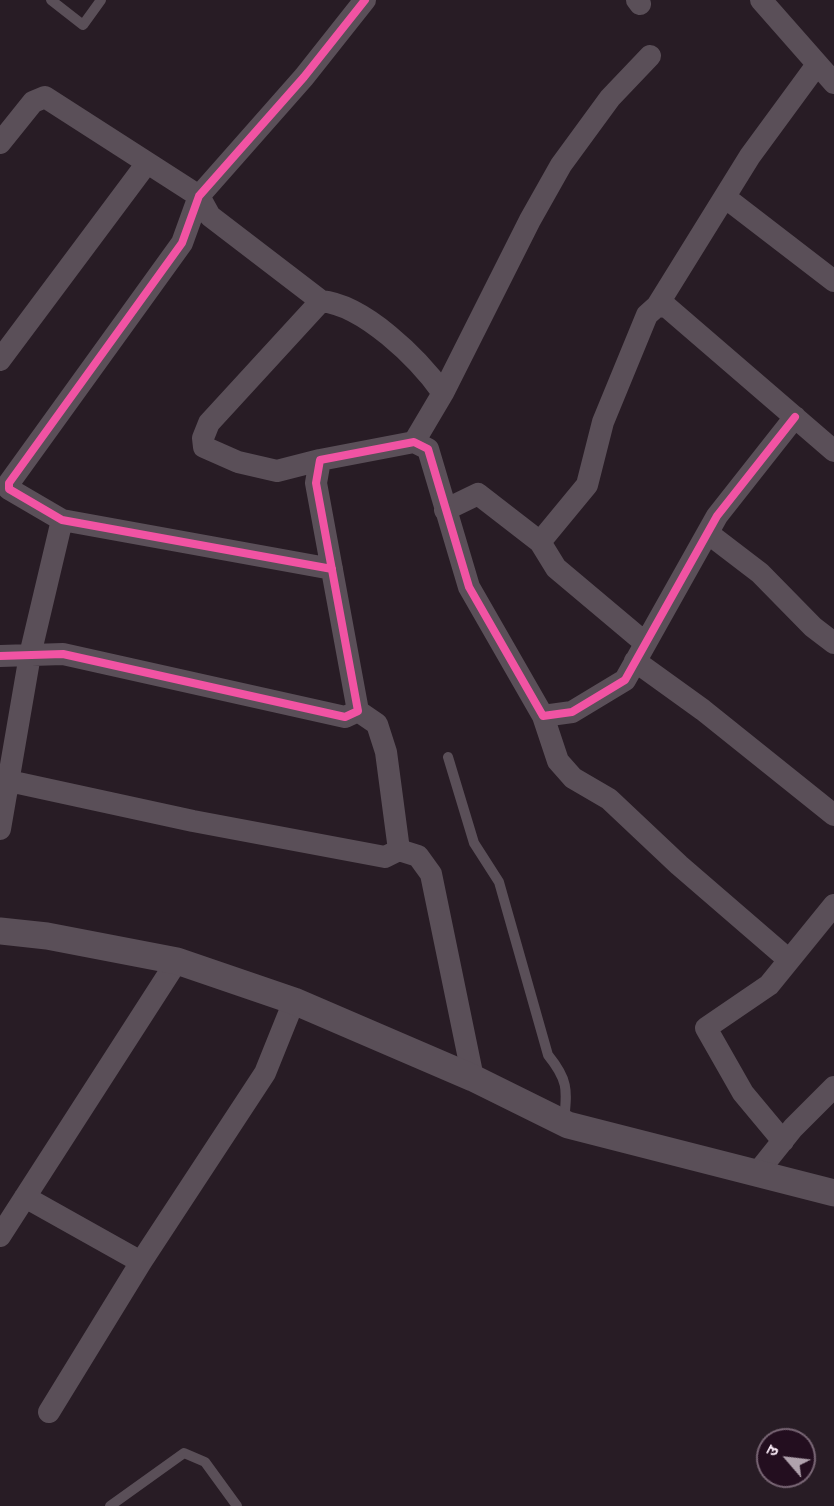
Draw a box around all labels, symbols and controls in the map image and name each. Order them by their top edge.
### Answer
north arrow [756,1428,816,1488]
text: उ [761,1442,782,1459]

